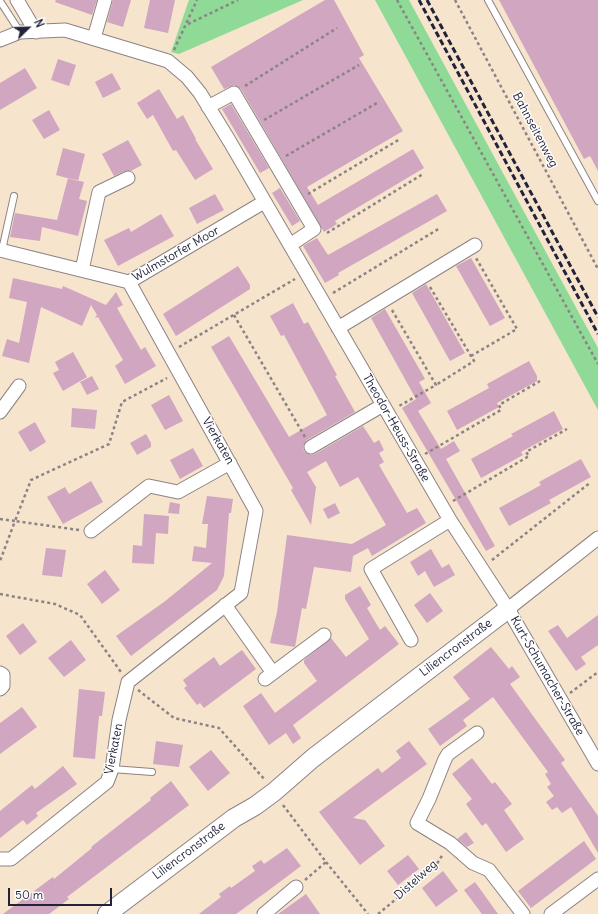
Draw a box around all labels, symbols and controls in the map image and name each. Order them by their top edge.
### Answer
north arrow [8,8,48,48]
text: N [31,17,47,30]
street label: Bahnseitenweg [509,90,561,170]
street label: Wulmstorfer Moor [130,223,222,285]
street label: Theodor-Heuss-Straße [359,371,433,485]
street label: Vierkaten [199,415,237,467]
street label: Kurt-Schumacher-Straße [507,614,587,738]
street label: Liliencronstraße [417,616,495,680]
street label: Vierkaten [102,722,126,776]
street label: Liliencronstraße [150,819,228,883]
street label: Distelweg [392,857,440,903]
scale bar [10,880,114,906]
text: 50 m [15,887,43,902]

